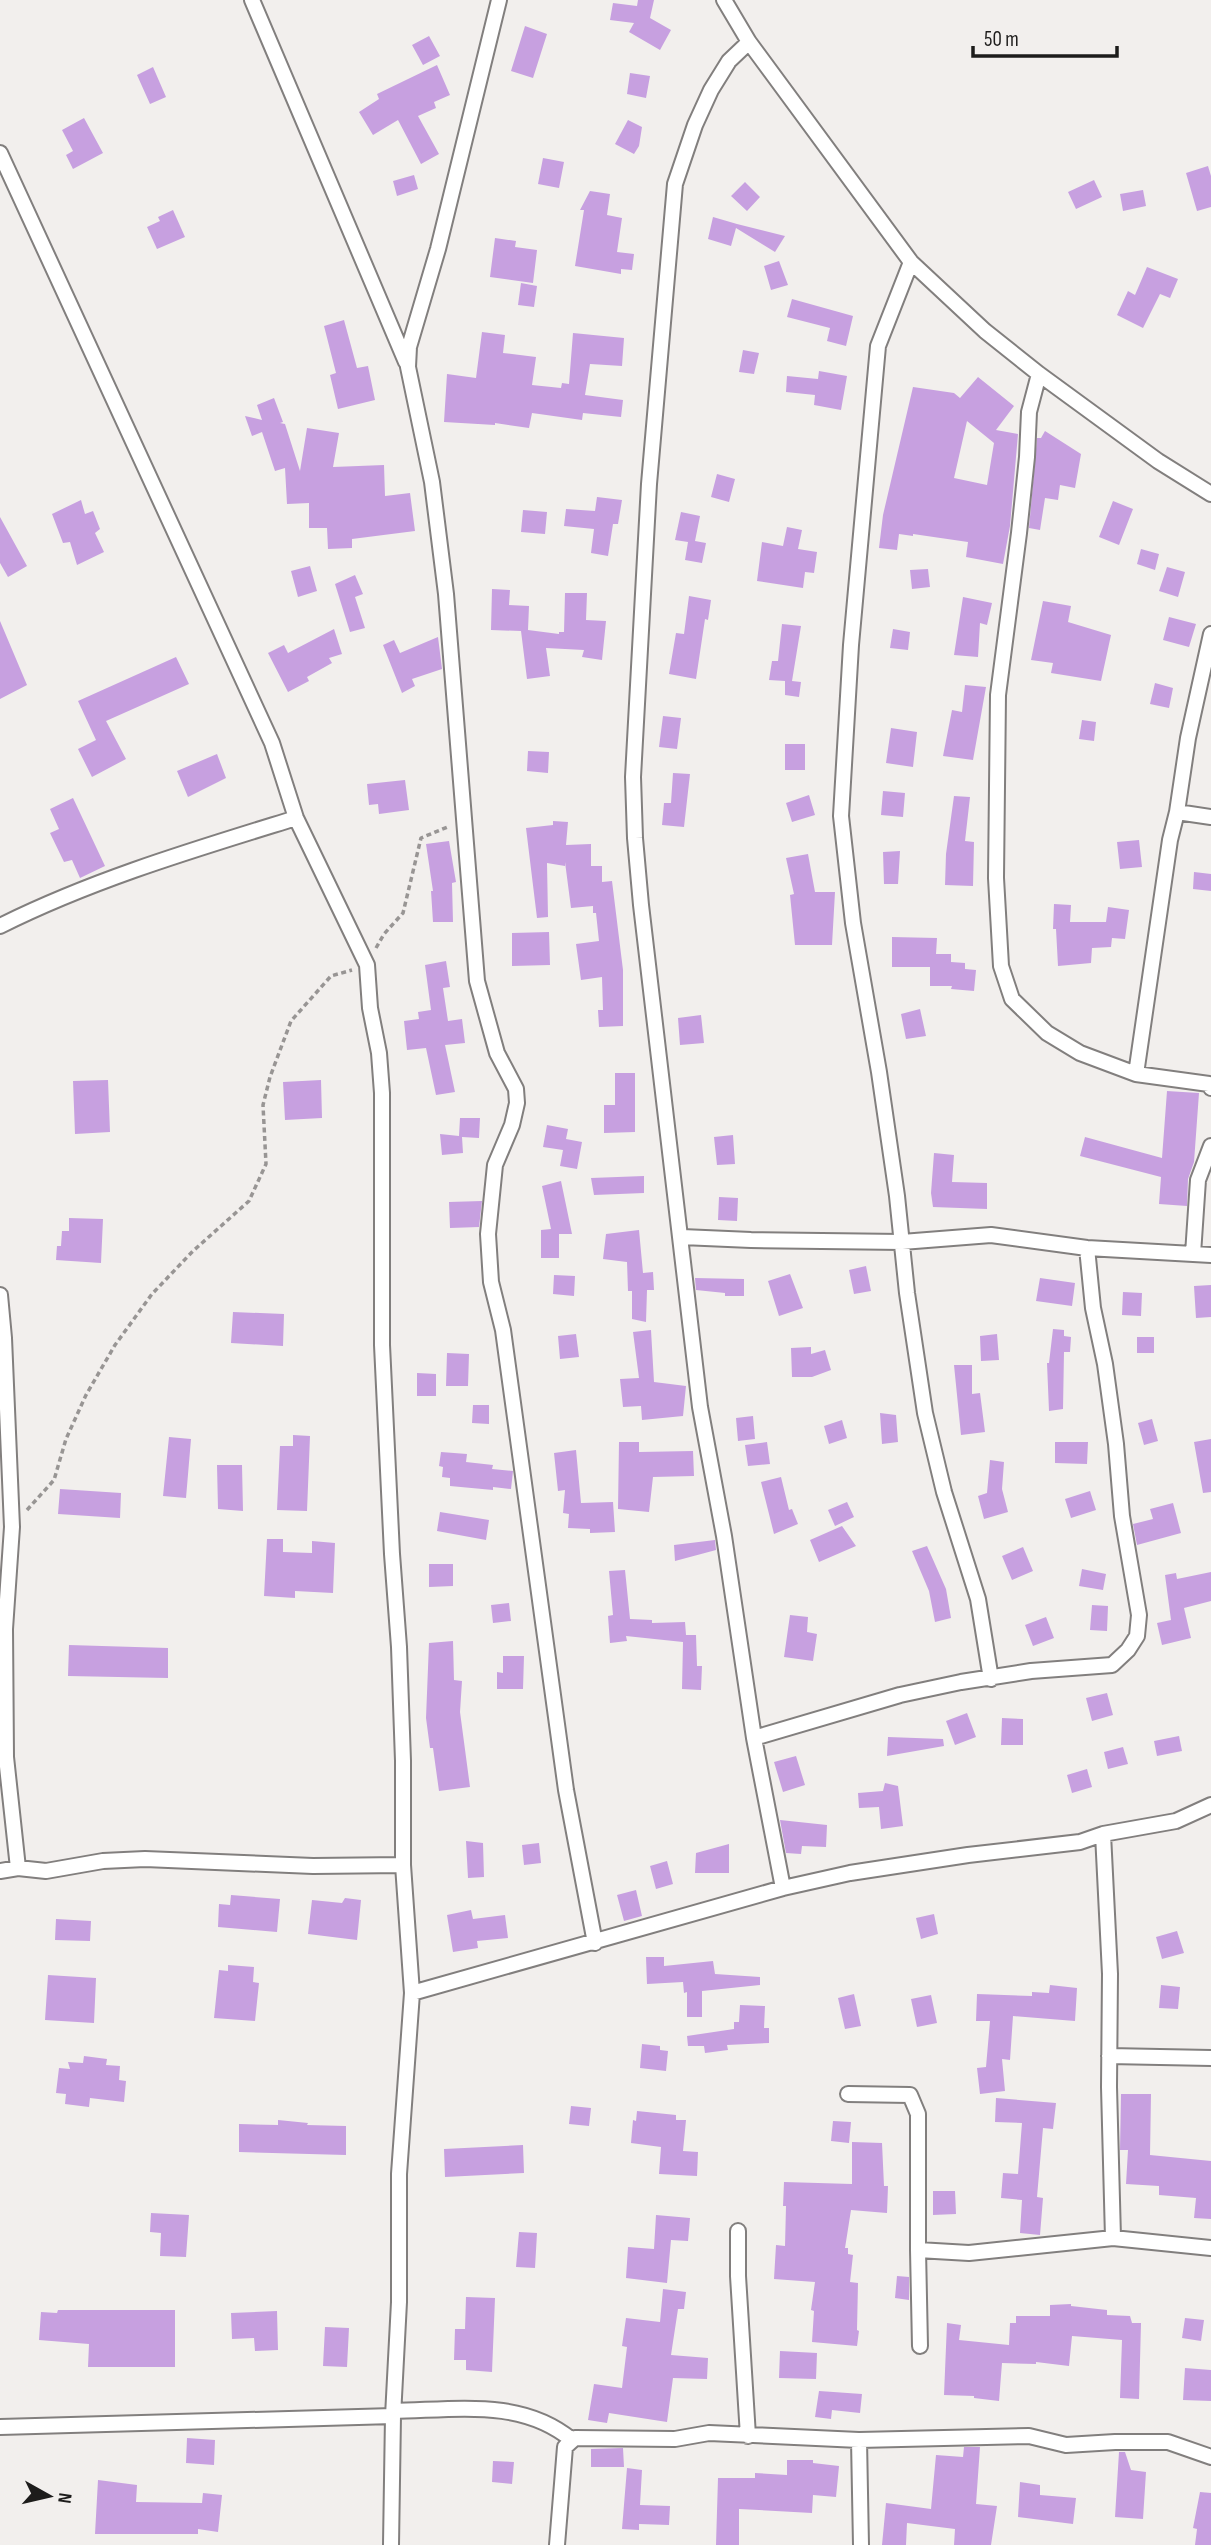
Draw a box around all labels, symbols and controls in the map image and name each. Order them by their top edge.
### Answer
scale bar [973,14,1116,58]
text: 50 m [984,27,1019,52]
north arrow [14,2461,84,2531]
text: N [52,2492,76,2505]

